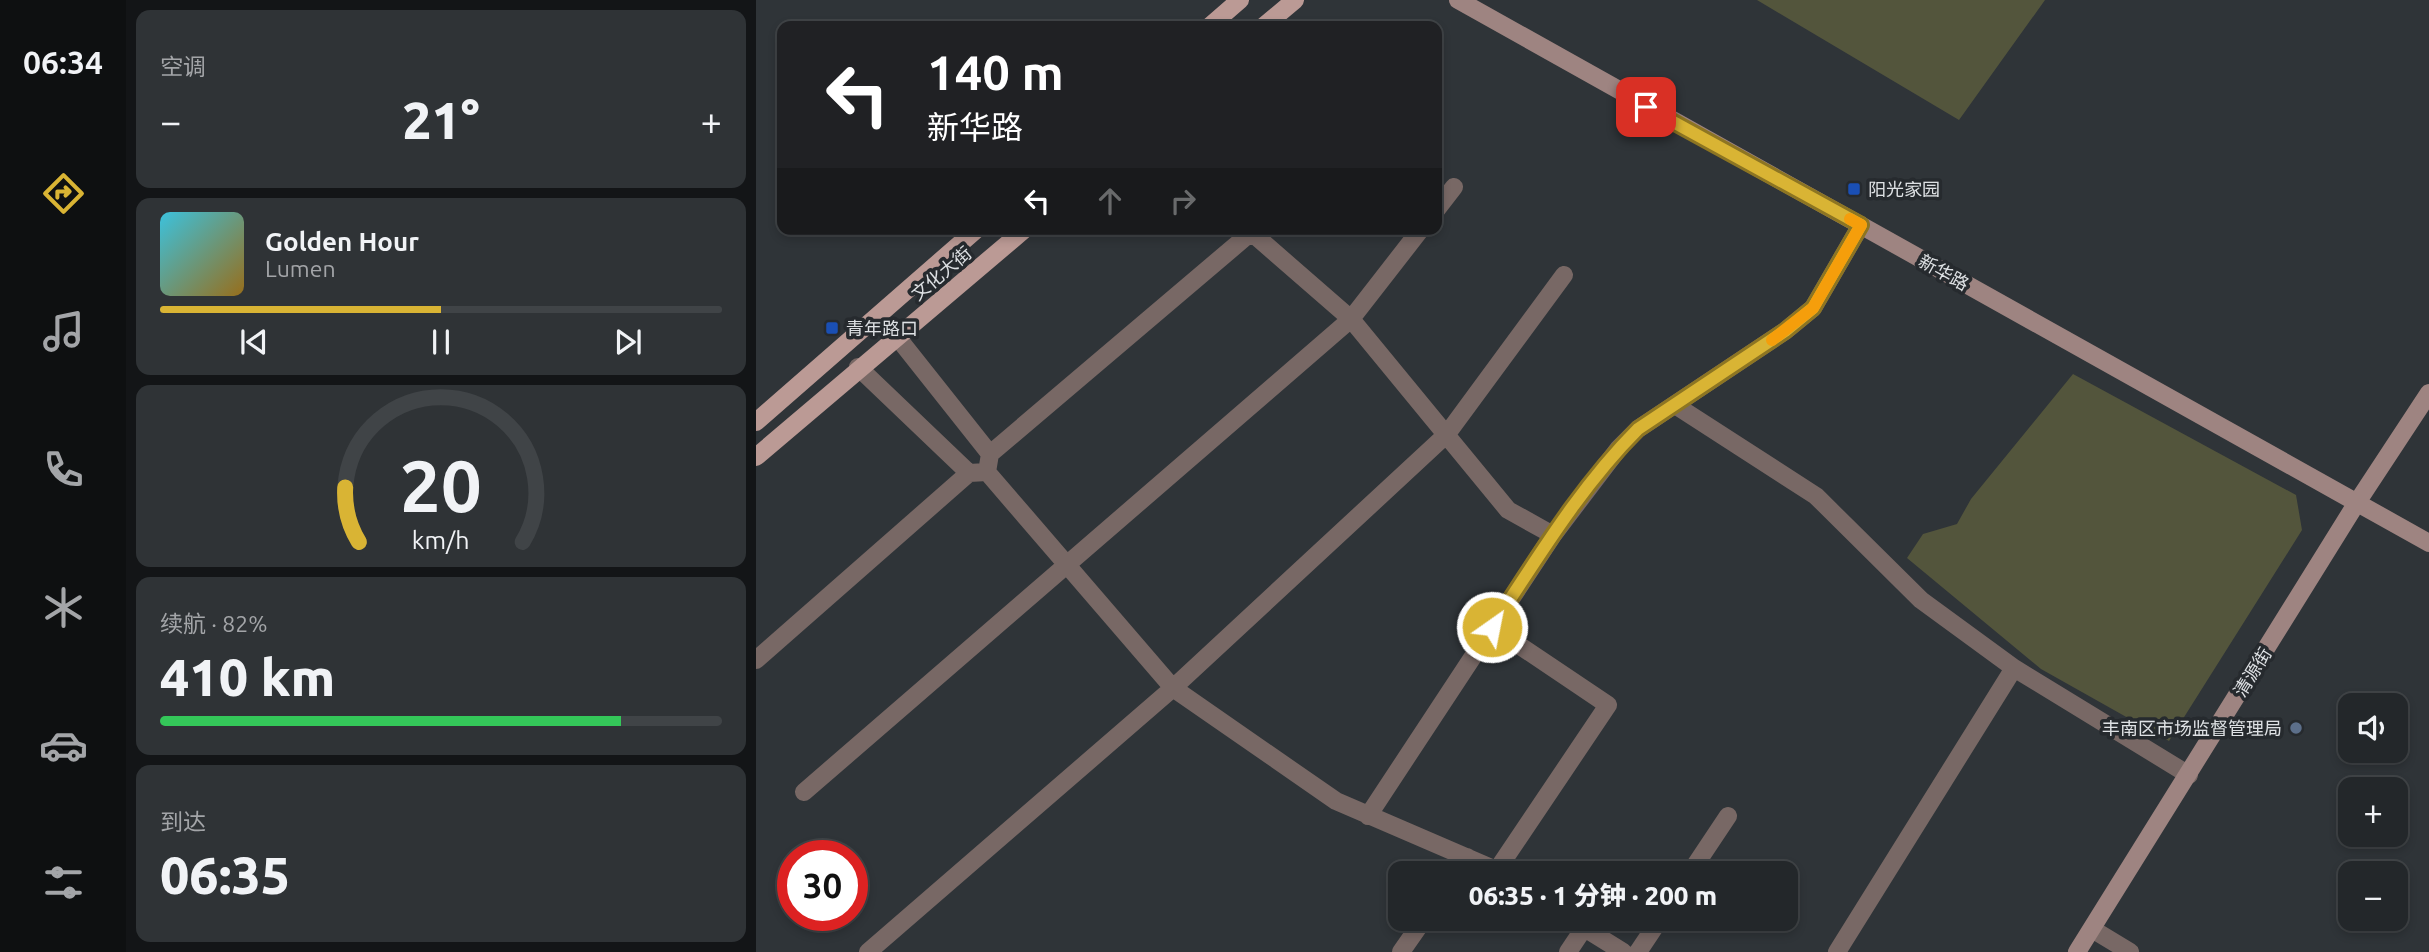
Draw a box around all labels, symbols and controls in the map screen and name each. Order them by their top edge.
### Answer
text: 06:34 [23,44,103,80]
text: 140 m [927,44,1064,99]
icon: left [812,49,903,140]
text: 空调 [160,54,206,79]
pin [1616,77,1676,137]
icon: arrive [1627,88,1665,126]
text: 21° [402,91,480,149]
text: − [160,100,181,142]
text: + [701,100,722,142]
text: 新华路 [927,109,1023,145]
icon: directions [39,169,88,218]
place label: 阳光家园 [1868,179,1940,199]
marker: 阳光家园 [1846,181,1862,197]
icon: left [1018,182,1056,220]
icon: ahead [1091,182,1129,220]
icon: right [1164,182,1202,220]
text: Golden Hour [265,227,419,256]
street label: 文化大街 [907,242,975,304]
street label: 新华路 [1916,250,1972,294]
text: Lumen [265,256,336,281]
icon: music [39,307,88,356]
place label: 青年路口 [846,318,918,338]
marker: 青年路口 [824,320,840,336]
icon: previous [235,323,273,361]
icon: pause [422,323,460,361]
icon: next [609,323,647,361]
text: 20 [400,444,482,526]
icon: phone [39,445,88,494]
text: km/h [412,526,470,554]
icon: climate [39,583,88,632]
position arrow [1455,590,1529,664]
text: 续航 · 82% [160,611,267,636]
street label: 清源街 [2229,644,2275,700]
text: 410 km [160,648,335,706]
map controls [2338,693,2408,931]
button: sound [2338,693,2408,763]
place label: 丰南区市场监督管理局 [2102,718,2282,738]
marker: 丰南区市场监督管理局 [2288,720,2304,736]
icon: car [39,721,88,770]
button: + [2338,777,2408,847]
text: 到达 [160,809,206,834]
speed limit sign: 30 [777,840,868,931]
text: 06:35 [160,846,290,904]
icon: filters [39,858,88,907]
button: − [2338,861,2408,931]
text: 06:35 · 1 分钟 · 200 m [1469,881,1717,910]

